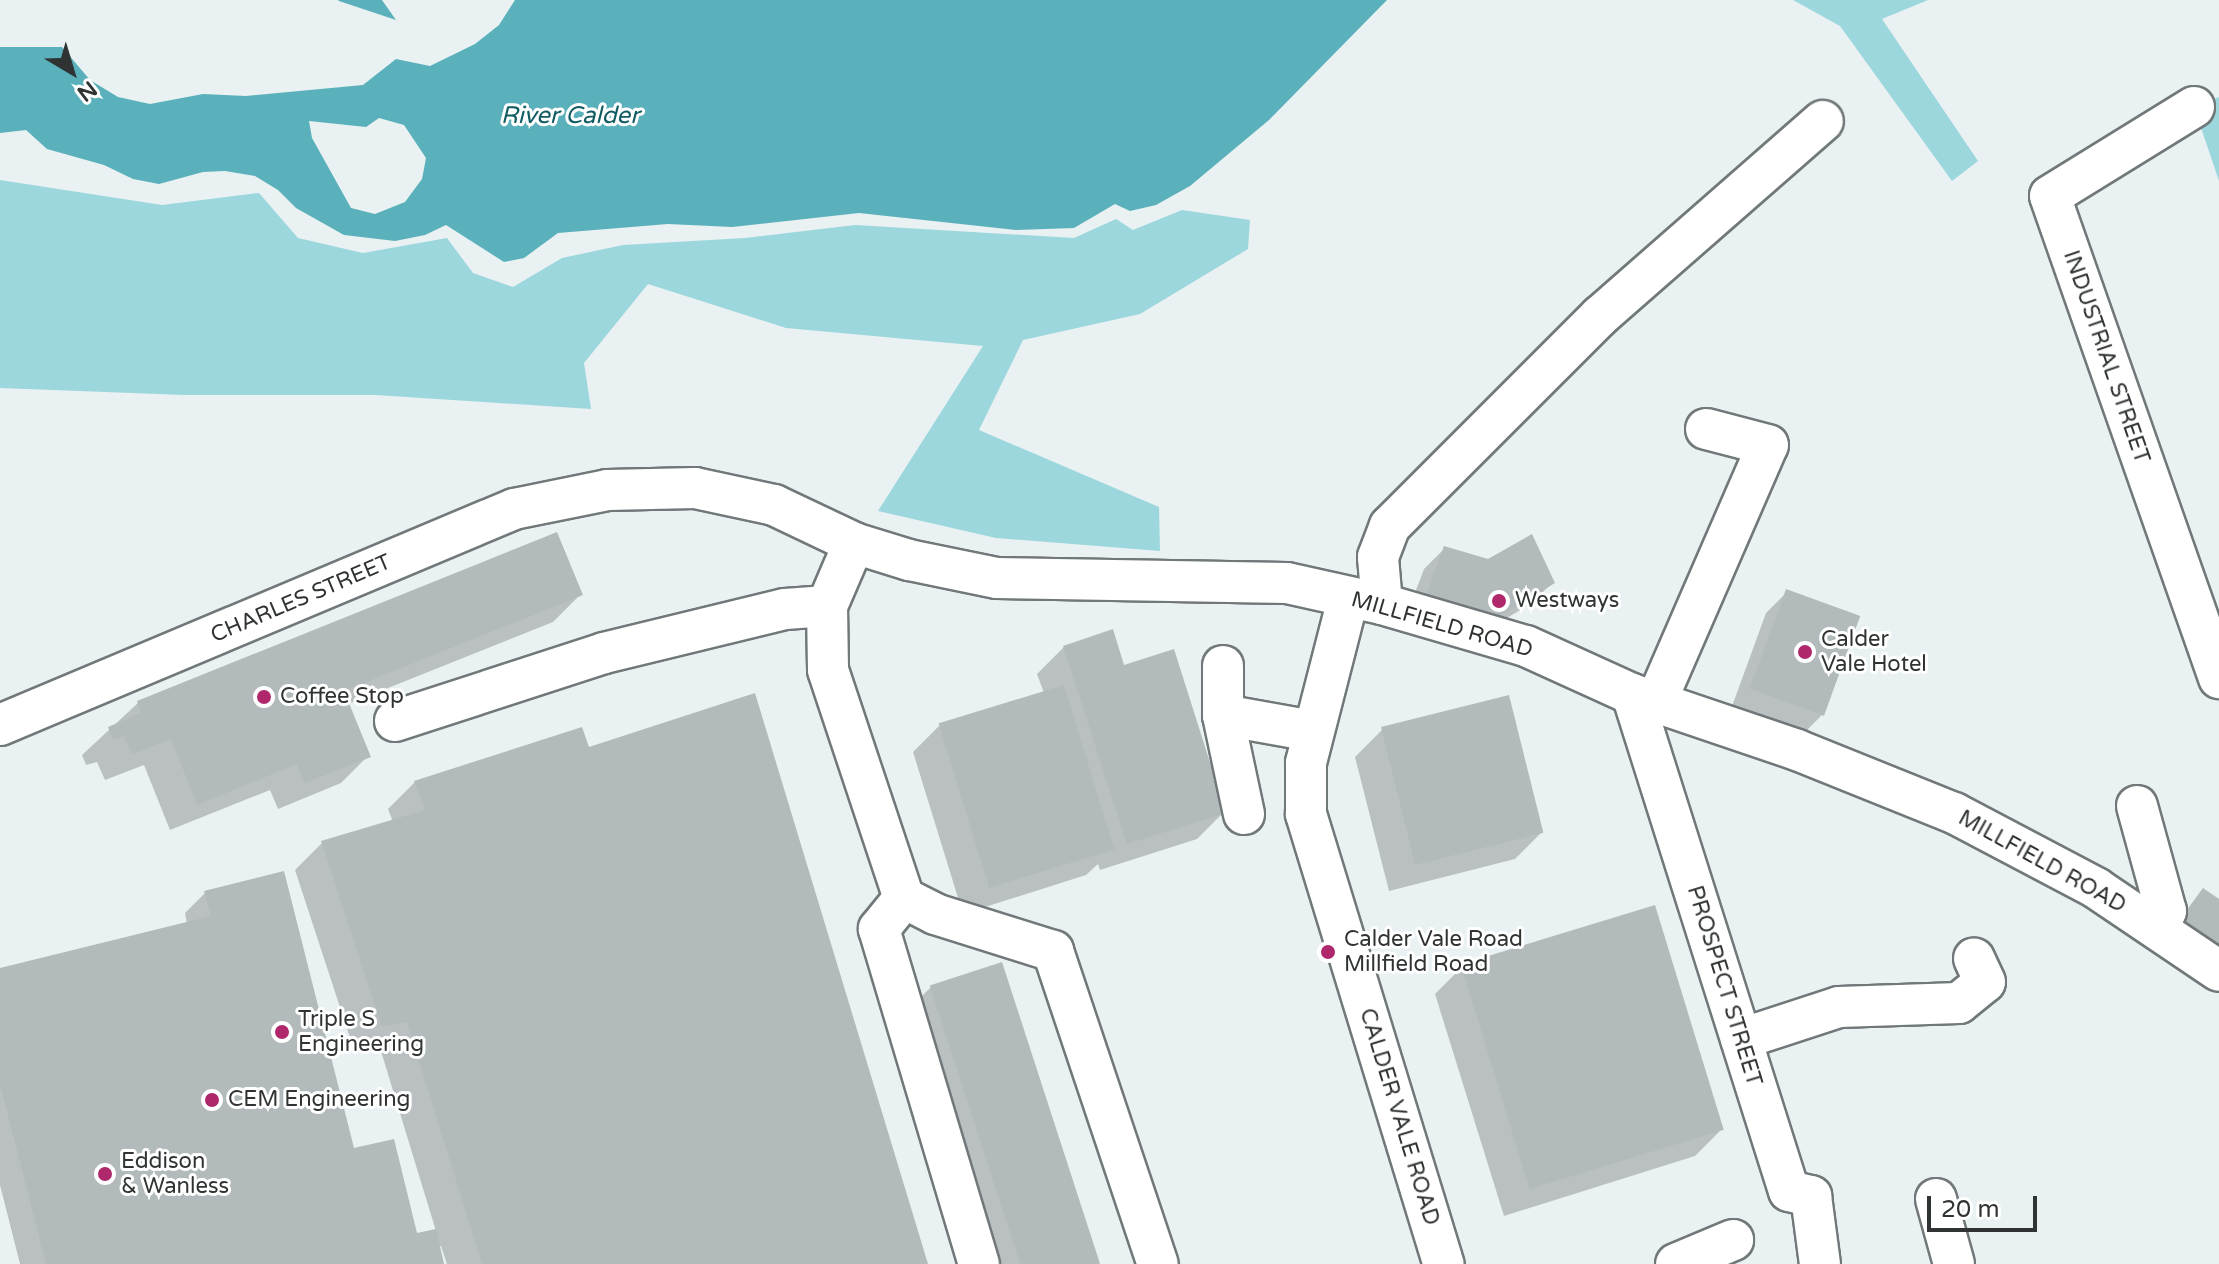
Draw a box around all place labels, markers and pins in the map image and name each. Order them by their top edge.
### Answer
place label: Westways [1515,588,1619,614]
marker: Westways [1490,592,1508,610]
place label: Calder Vale Hotel [1821,626,1927,678]
marker: Calder Vale Hotel [1796,643,1814,661]
place label: Coffee Stop [280,684,404,710]
marker: Coffee Stop [255,688,273,706]
place label: Calder Vale Road Millfield Road [1344,926,1523,978]
marker: Calder Vale Road Millfield Road [1319,943,1337,961]
place label: Triple S Engineering [298,1006,424,1058]
marker: Triple S Engineering [273,1023,291,1041]
place label: CEM Engineering [228,1087,410,1113]
marker: CEM Engineering [203,1091,221,1109]
place label: Eddison & Wanless [121,1148,229,1200]
marker: Eddison & Wanless [96,1165,114,1183]

